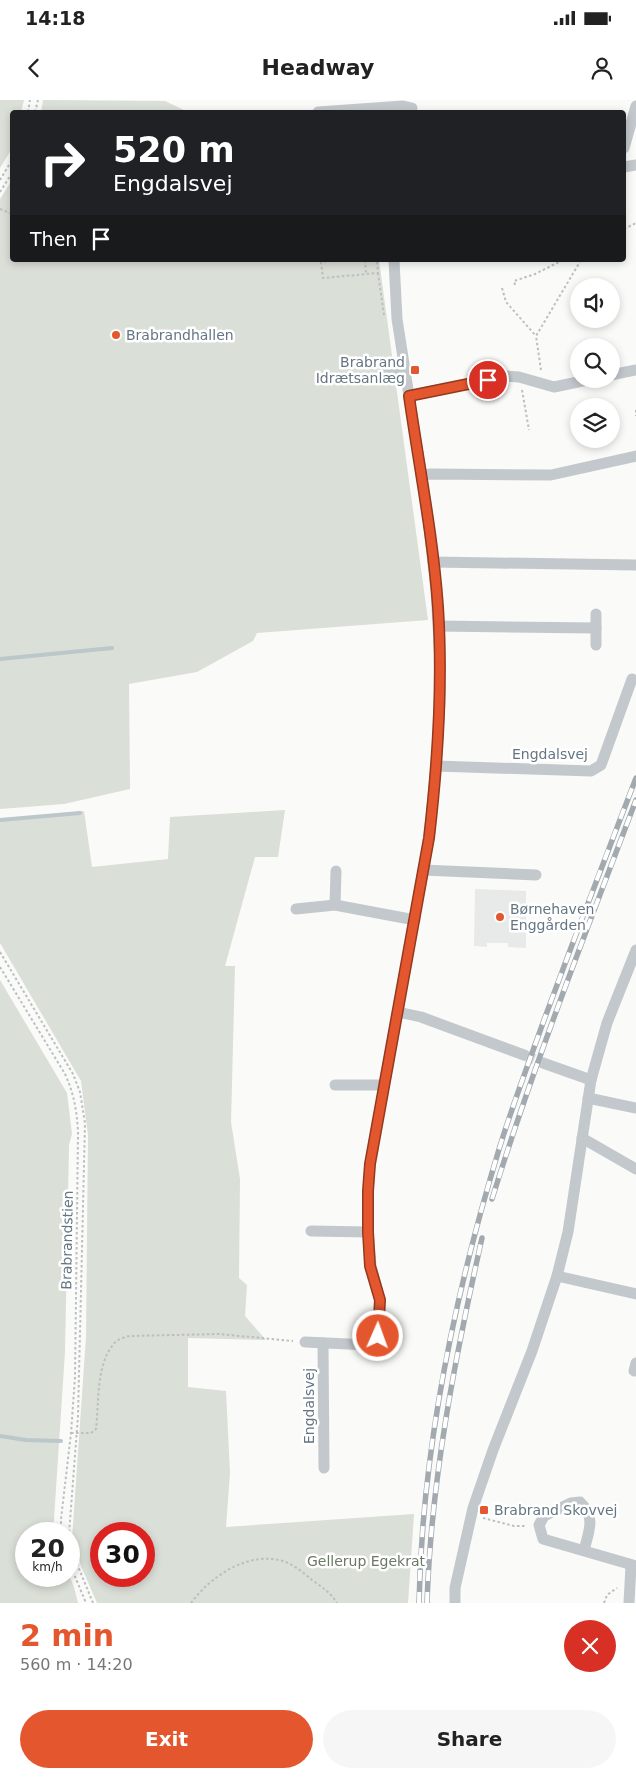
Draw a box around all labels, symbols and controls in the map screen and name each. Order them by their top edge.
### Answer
text: 14:18 [25,7,85,29]
icon: back [20,54,48,82]
icon: person [588,54,616,82]
text: Headway [262,55,374,80]
icon: right [30,130,95,195]
text: 520 m [113,130,235,170]
text: Engdalsvej [113,171,233,196]
icon: arrive [87,225,115,253]
text: Then [30,228,77,250]
map controls [570,278,620,448]
button: sound [570,278,620,328]
place label: Brabrandhallen [126,327,234,343]
marker: Brabrandhallen [110,329,122,341]
button: search [570,338,620,388]
place label: Brabrand Idrætsanlæg [316,354,405,386]
pin [467,359,509,401]
marker: Brabrand Idrætsanlæg [409,364,421,376]
icon: arrive [474,366,502,394]
button: layers [570,398,620,448]
street label: Engdalsvej [512,746,588,762]
place label: Børnehaven Enggården [510,901,594,933]
marker: Børnehaven Enggården [494,911,506,923]
street label: Brabrandstien [58,1190,76,1290]
position arrow [351,1309,403,1361]
street label: Engdalsvej [301,1368,317,1444]
place label: Brabrand Skovvej [494,1502,618,1518]
marker: Brabrand Skovvej [478,1504,490,1516]
speed limit sign: 30 [90,1522,155,1587]
text: 20 [30,1534,65,1563]
park label: Gellerup Egekrat [307,1553,426,1569]
text: km/h [32,1560,63,1574]
text: 2 min [20,1618,114,1653]
button: close [564,1620,616,1672]
text: 560 m · 14:20 [20,1655,133,1674]
button: Exit [20,1710,313,1768]
button: Share [323,1710,616,1768]

